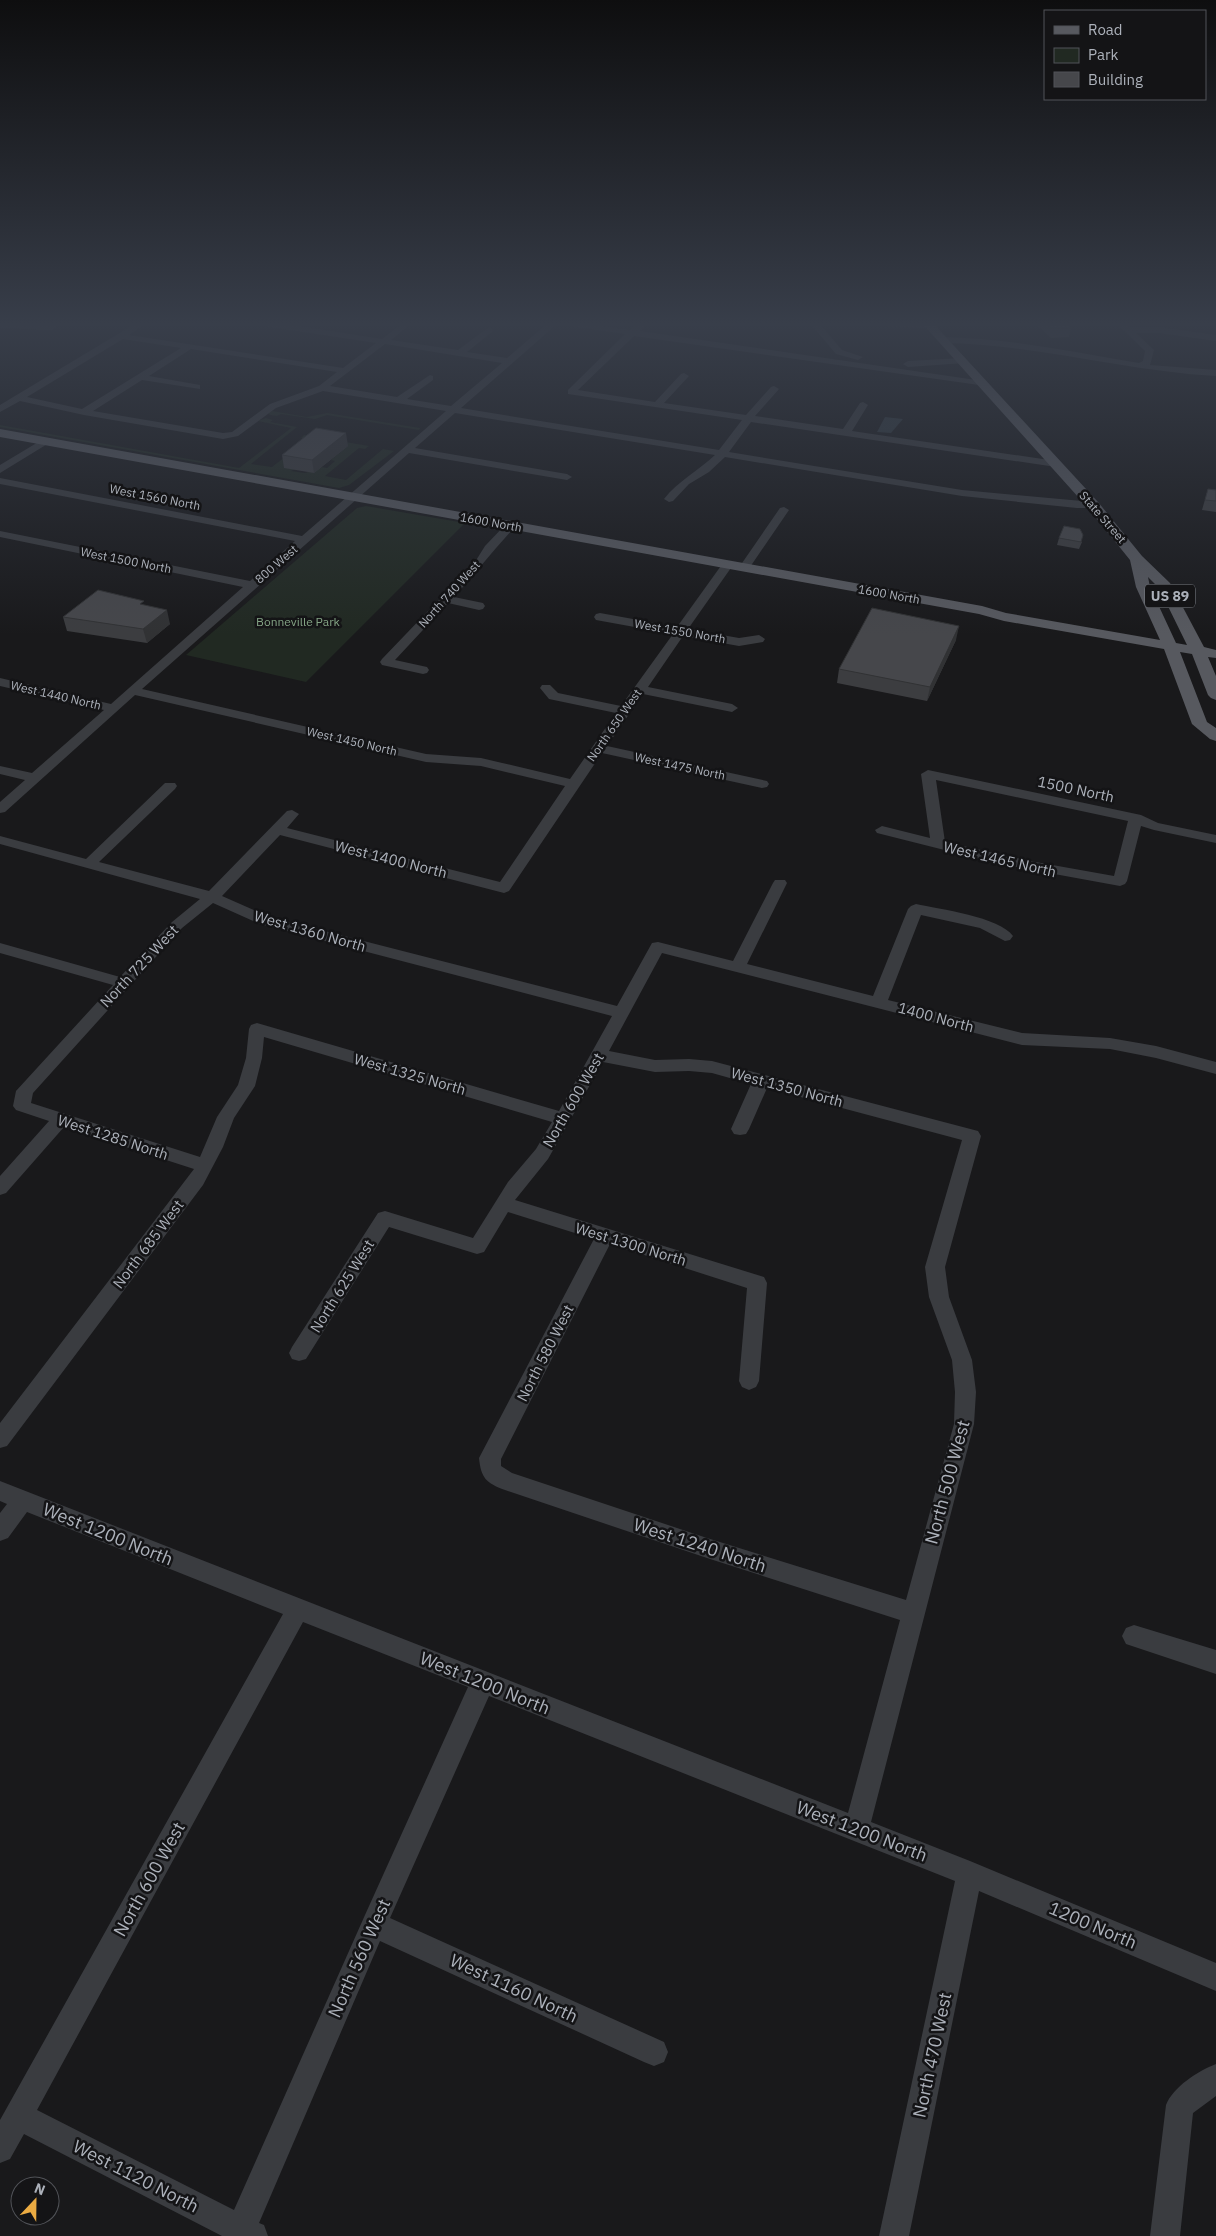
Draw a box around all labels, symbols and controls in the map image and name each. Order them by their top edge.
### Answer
legend [1044,10,1206,100]
text: Road [1088,20,1123,39]
text: Park [1088,45,1118,64]
text: Building [1088,70,1143,89]
street label: West 1560 North [108,481,202,513]
street label: State Street [1076,488,1130,546]
street label: 1600 North [459,509,523,535]
street label: 800 West [252,541,300,587]
street label: West 1500 North [79,544,173,576]
street label: North 740 West [415,557,483,631]
street label: 1600 North [857,581,921,607]
road number: US 89 [1145,584,1195,608]
park label: Bonneville Park [256,614,341,629]
street label: West 1550 North [633,616,727,646]
street label: West 1440 North [9,677,103,713]
street label: North 650 West [583,686,645,764]
street label: West 1450 North [305,723,399,759]
street label: West 1475 North [633,749,727,783]
street label: 1500 North [1036,772,1116,806]
street label: West 1400 North [333,836,449,882]
street label: West 1465 North [942,837,1058,881]
street label: West 1360 North [252,906,368,956]
street label: North 725 West [96,921,182,1011]
street label: 1400 North [896,998,976,1036]
street label: West 1325 North [352,1049,468,1099]
street label: North 600 West [538,1049,608,1151]
street label: West 1350 North [729,1063,845,1111]
street label: West 1285 North [55,1110,171,1164]
street label: North 685 West [108,1196,188,1292]
street label: West 1300 North [573,1218,689,1270]
street label: North 625 West [306,1236,378,1336]
street label: North 580 West [512,1301,578,1405]
street label: North 500 West [919,1417,975,1547]
street label: West 1200 North [40,1497,176,1571]
street label: West 1240 North [631,1513,769,1577]
street label: West 1200 North [417,1646,553,1720]
street label: West 1200 North [793,1795,931,1867]
street label: North 600 West [108,1818,190,1940]
street label: North 560 West [323,1895,395,2021]
street label: 1200 North [1045,1896,1141,1954]
street label: West 1160 North [446,1948,582,2028]
street label: North 470 West [907,1990,957,2120]
street label: West 1120 North [69,2134,203,2218]
north arrow [10,2176,60,2226]
text: N [32,2179,48,2199]

